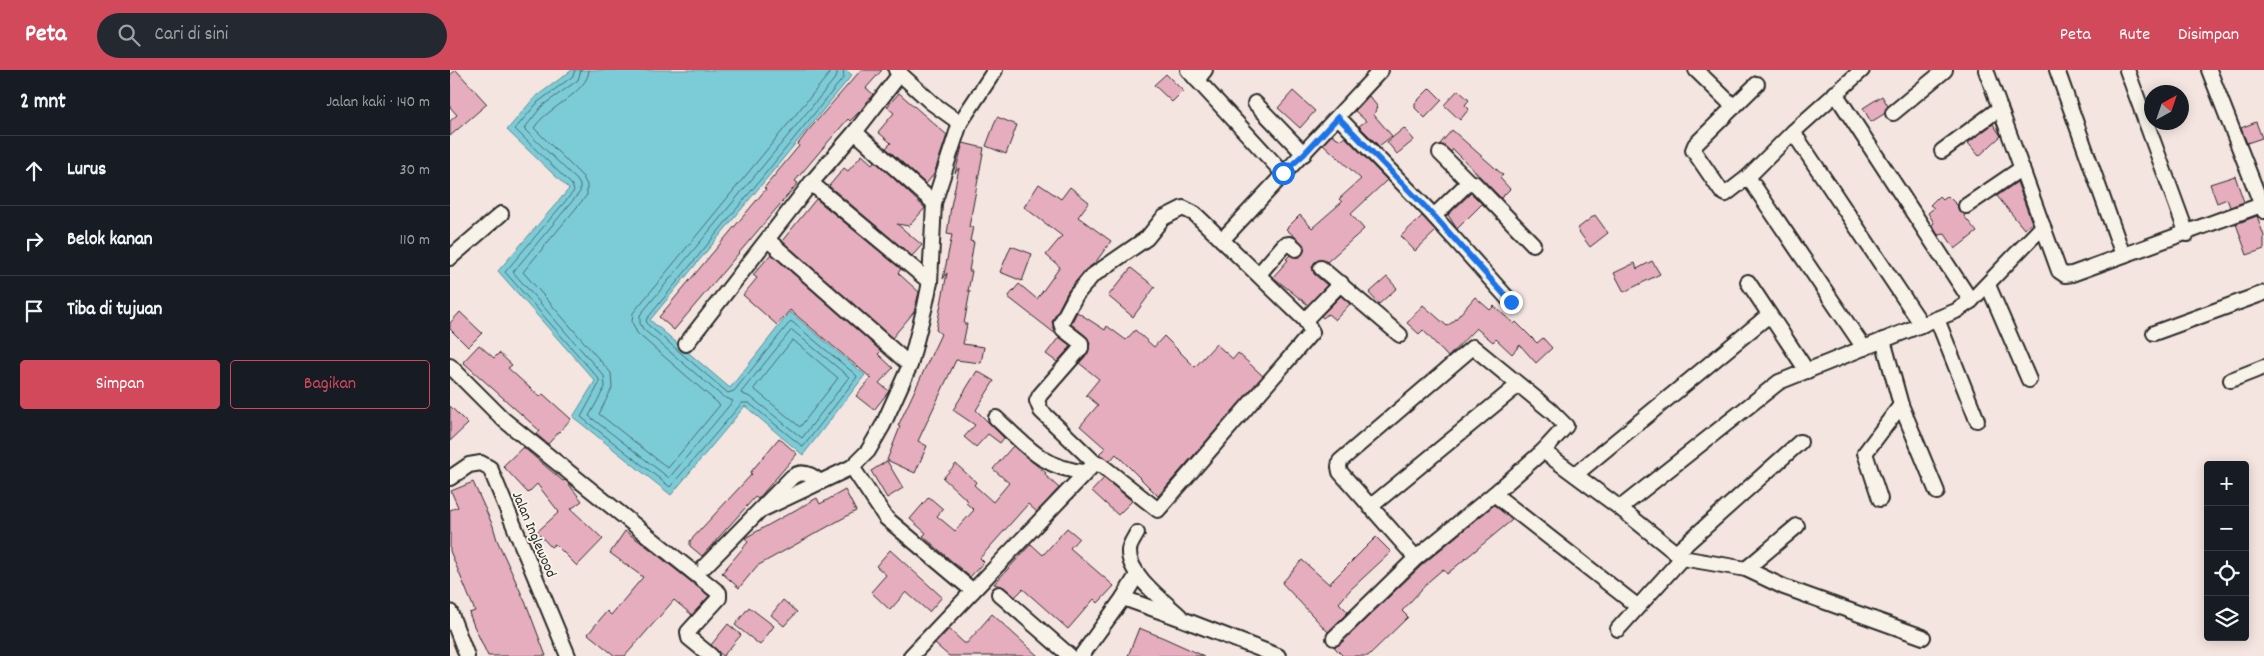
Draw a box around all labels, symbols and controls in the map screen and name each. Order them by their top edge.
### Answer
search box [97,13,447,58]
text: Peta [25,18,67,52]
icon: search [115,21,143,49]
text: Cari di sini [155,22,228,49]
text: Peta [2060,23,2091,48]
text: Rute [2119,23,2150,48]
text: Disimpan [2178,23,2239,48]
north arrow [2144,85,2189,130]
text: 2 mnt [20,88,66,118]
text: Jalan kaki · 140 m [326,91,430,114]
icon: ahead [20,157,48,185]
text: Lurus [67,157,106,184]
text: 30 m [400,159,430,182]
route start [1272,162,1295,185]
icon: right [20,227,48,255]
text: Belok kanan [67,227,153,254]
text: 110 m [400,229,430,252]
route end [1500,291,1523,314]
icon: arrive [20,297,48,325]
text: Tiba di tujuan [67,297,162,324]
button: Simpan [20,360,220,409]
button: Bagikan [230,360,430,409]
map controls [2204,461,2249,641]
button: + [2204,461,2249,506]
street label: Jalan Inglewood [505,488,561,581]
button: − [2204,506,2249,551]
button: locate [2204,551,2249,596]
button: layers [2204,596,2249,641]

